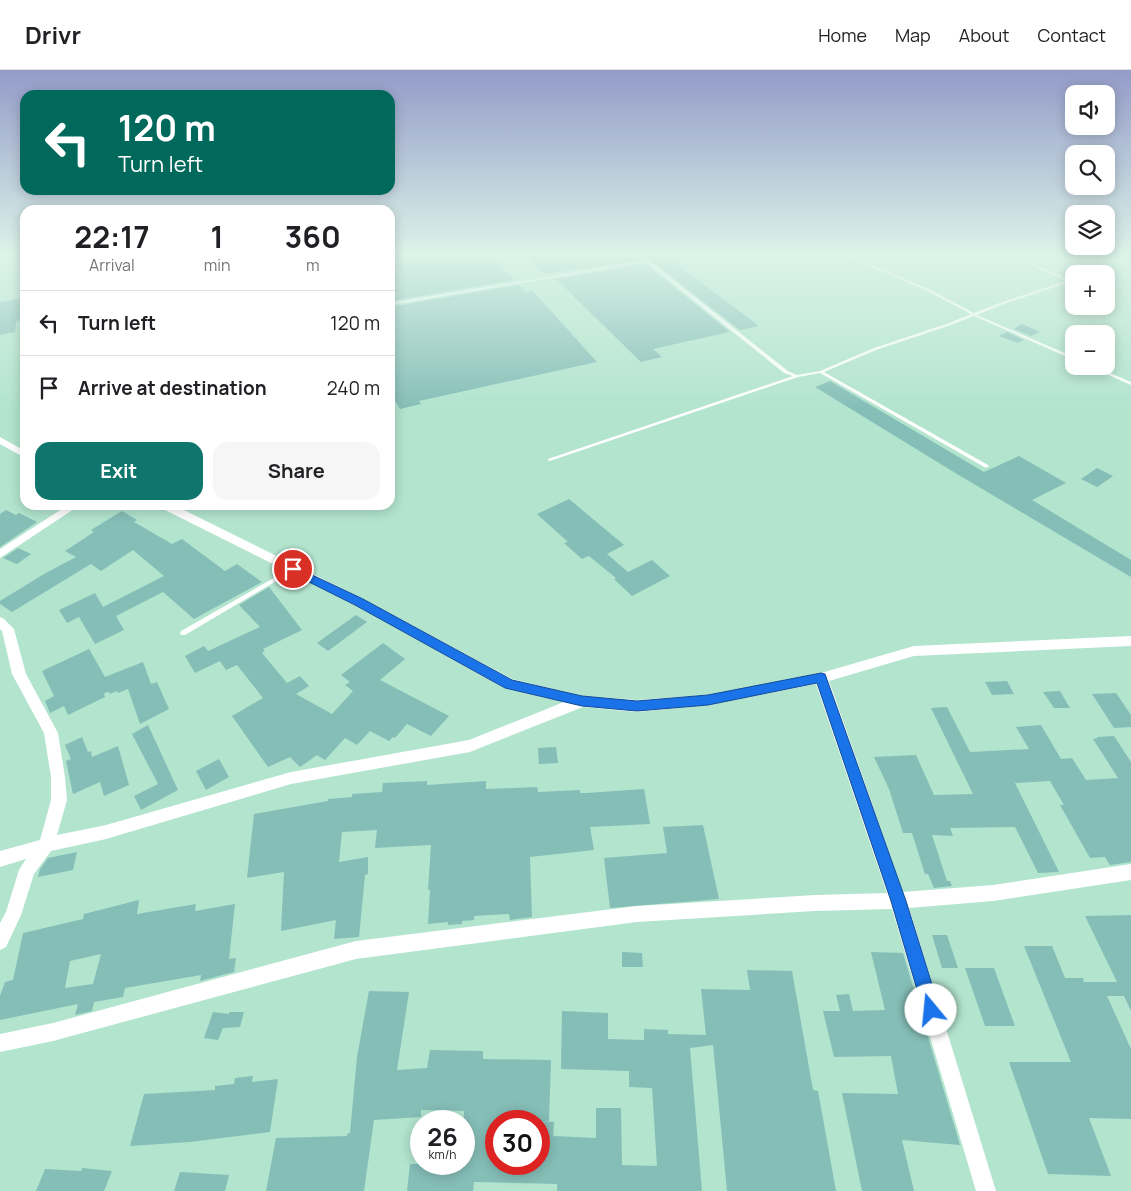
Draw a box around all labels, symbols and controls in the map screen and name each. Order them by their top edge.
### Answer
text: Drivr [25,18,81,51]
text: Home [818,23,867,47]
text: Map [895,23,931,47]
text: About [959,23,1009,47]
text: Contact [1037,23,1106,47]
map controls [1065,85,1115,375]
button: sound [1065,85,1115,135]
text: 120 m [118,104,216,152]
icon: left [35,110,100,175]
button: search [1065,145,1115,195]
text: Turn left [118,149,203,179]
button: layers [1065,205,1115,255]
text: 22:17 [74,216,149,257]
text: 1 [211,216,224,257]
text: 360 [285,216,341,257]
text: Arrival [89,254,135,276]
text: min [204,254,231,276]
text: m [306,254,320,276]
button: + [1065,265,1115,315]
icon: left [35,309,63,337]
text: Turn left [78,310,156,336]
text: 120 m [330,310,380,336]
button: − [1065,325,1115,375]
icon: arrive [35,374,63,402]
text: Arrive at destination [78,375,267,401]
text: 240 m [327,375,380,401]
button: Exit [35,442,203,500]
button: Share [213,442,380,500]
pin [272,548,314,590]
icon: arrive [279,555,307,583]
position arrow [904,983,956,1035]
speed limit sign: 30 [485,1110,550,1175]
text: 26 [427,1119,458,1154]
text: km/h [429,1146,456,1163]

